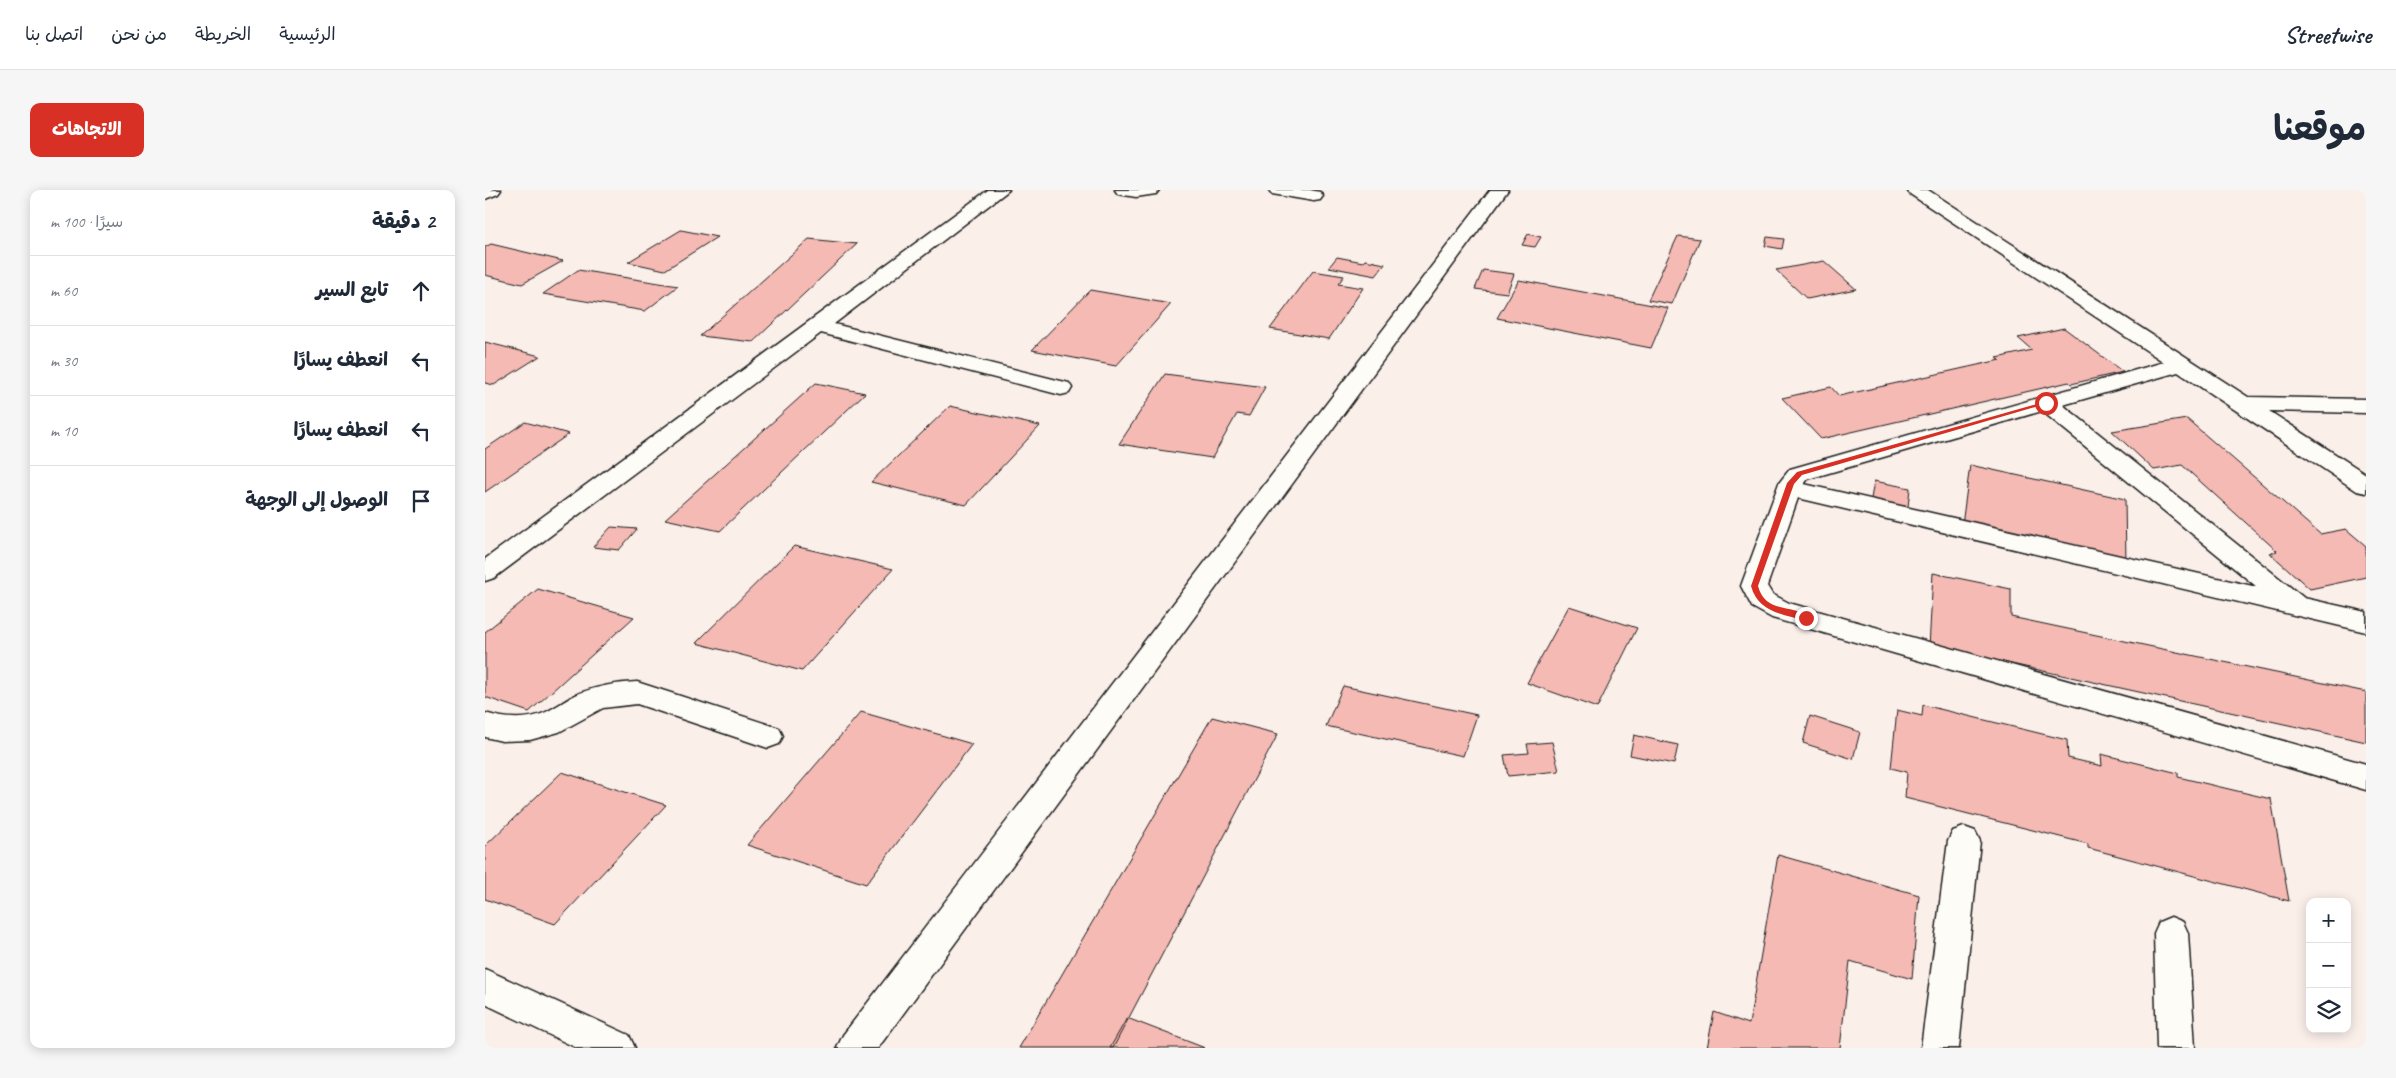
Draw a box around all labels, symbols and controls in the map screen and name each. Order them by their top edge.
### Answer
text: Streetwise [2285,20,2371,50]
text: اتصل بنا [25,23,83,45]
text: من نحن [111,23,167,45]
text: الخريطة [195,23,251,45]
text: الرئيسية [279,23,336,45]
button: الاتجاهات [30,103,144,157]
text: موقعنا [2273,106,2366,151]
text: 2 دقيقة [372,208,435,234]
text: سيرًا · 100 m [50,212,123,232]
icon: ahead [407,277,435,305]
text: تابع السير [316,278,388,302]
text: 60 m [50,281,77,301]
icon: left [407,347,435,375]
text: انعطف يسارًا [294,348,388,372]
text: 30 m [50,351,77,371]
route start [2035,392,2058,415]
icon: left [407,417,435,445]
text: انعطف يسارًا [294,418,388,442]
text: 10 m [50,421,77,441]
icon: arrive [407,487,435,515]
text: الوصول إلى الوجهة [245,488,388,512]
route end [1795,607,1818,630]
map controls [2306,898,2351,1033]
button: + [2306,898,2351,943]
button: − [2306,943,2351,988]
button: layers [2306,988,2351,1033]

